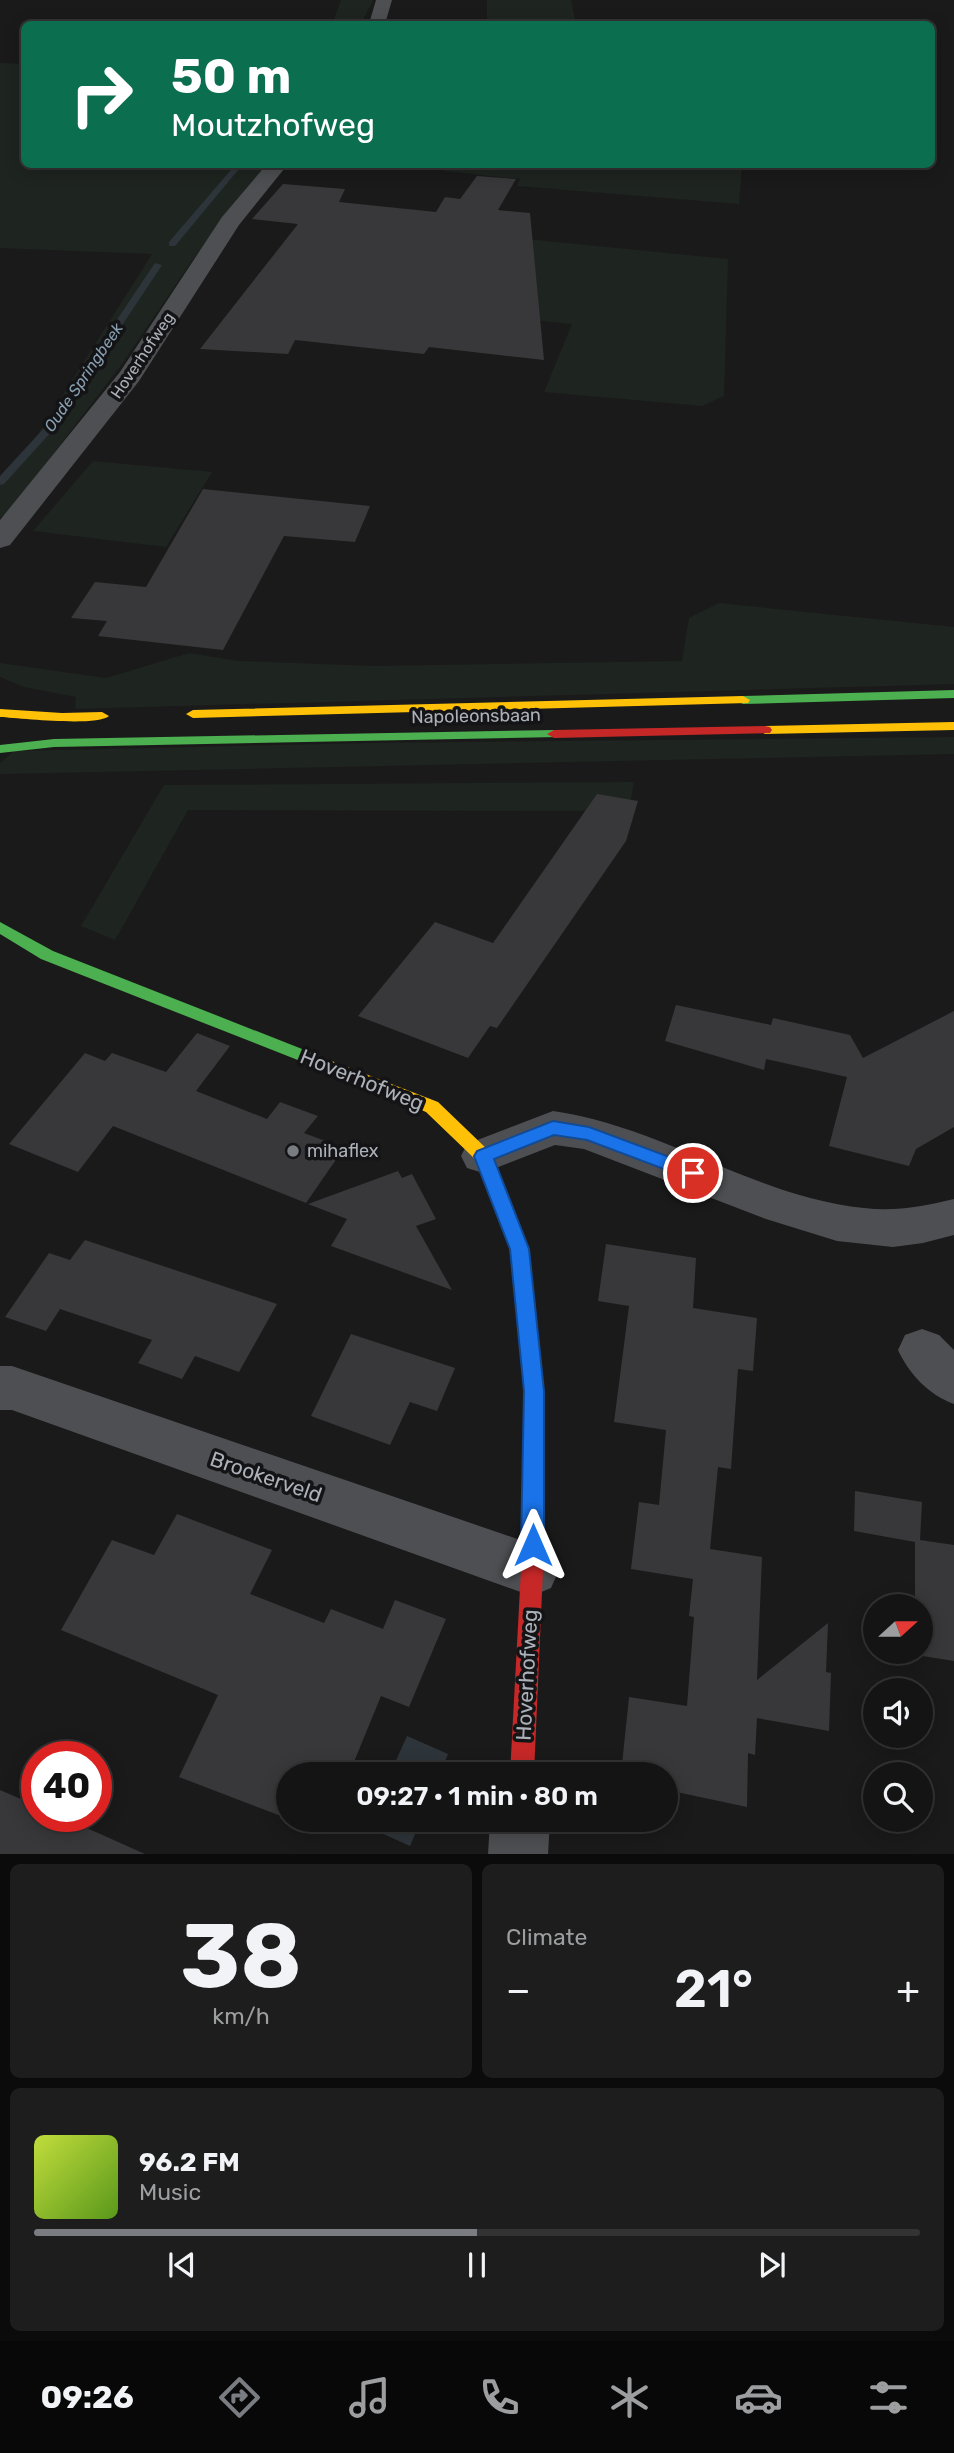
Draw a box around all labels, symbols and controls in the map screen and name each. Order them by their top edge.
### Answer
text: 50 m [171,47,291,105]
icon: right [56,49,147,140]
text: Moutzhofweg [171,106,375,144]
street label: Hoverhofweg [107,309,178,402]
water label: Oude Springbeek [40,319,127,435]
street label: Napoleonsbaan [411,704,541,728]
street label: Hoverhofweg [297,1043,428,1116]
place label: mihaflex [307,1140,379,1162]
marker: mihaflex [285,1143,301,1159]
pin [663,1143,723,1203]
icon: arrive [674,1154,712,1192]
street label: Brookerveld [207,1446,325,1507]
position arrow [496,1508,570,1582]
north arrow [863,1594,933,1664]
map controls [863,1594,933,1832]
street label: Hoverhofweg [511,1609,542,1741]
button: sound [863,1678,933,1748]
speed limit sign: 40 [21,1741,112,1832]
button: search [863,1762,933,1832]
text: 09:27 · 1 min · 80 m [356,1781,598,1812]
text: 38 [180,1902,302,2010]
text: Climate [506,1923,587,1951]
text: 21° [674,1958,753,2020]
text: − [506,1967,531,2013]
text: + [896,1967,920,2013]
text: km/h [212,2002,270,2030]
text: 96.2 FM [139,2147,240,2178]
text: Music [139,2178,201,2206]
icon: previous [163,2246,201,2284]
icon: pause [458,2246,496,2284]
icon: next [753,2246,791,2284]
icon: directions [215,2373,264,2422]
icon: music [345,2373,394,2422]
icon: phone [475,2373,524,2422]
icon: climate [605,2373,654,2422]
icon: car [734,2373,783,2422]
icon: filters [864,2373,913,2422]
text: 09:26 [40,2378,134,2416]

